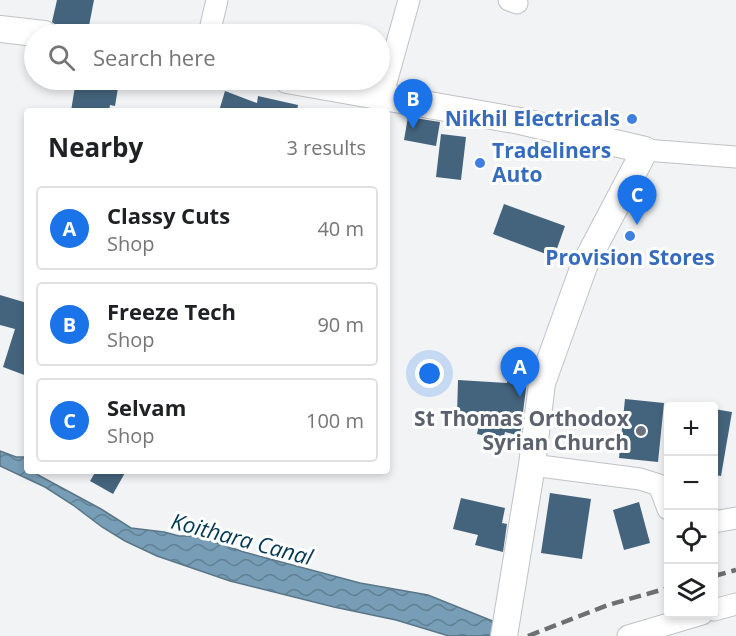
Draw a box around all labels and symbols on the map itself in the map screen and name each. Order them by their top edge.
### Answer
pin: B [394,80,432,129]
place label: Nikhil Electricals [445,104,620,132]
marker: Nikhil Electricals [625,112,639,126]
place label: Tradeliners Auto [492,136,611,188]
marker: Tradeliners Auto [473,156,487,170]
pin: C [618,176,656,225]
marker: Provision Stores [623,229,637,243]
place label: Provision Stores [545,243,715,271]
pin: A [500,348,540,397]
your location [415,359,444,388]
place label: St Thomas Orthodox Syrian Church [414,404,630,456]
marker: St Thomas Orthodox Syrian Church [634,424,648,438]
water label: Koithara Canal [168,505,317,571]

